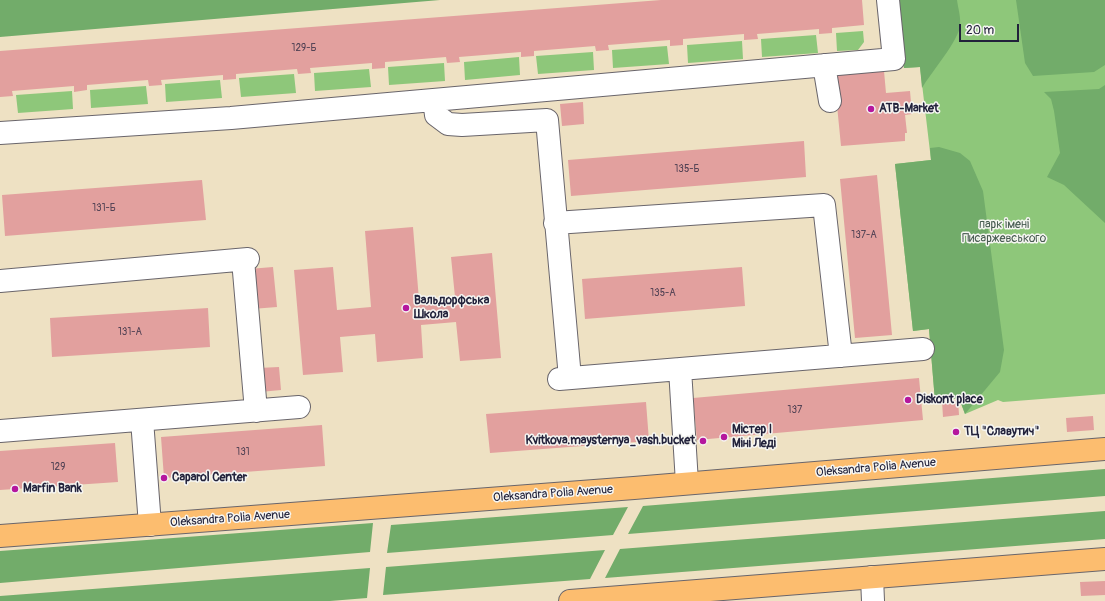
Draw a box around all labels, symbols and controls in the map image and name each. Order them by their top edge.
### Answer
scale bar [961,16,1021,42]
text: 20 m [966,23,994,38]
house number: 129-Б [292,42,316,54]
place label: ATB-Market [879,102,939,116]
marker: ATB-Market [866,104,876,114]
house number: 135-Б [674,163,700,175]
house number: 131-Б [92,202,116,214]
park label: парк імені Писаржевського [962,218,1046,246]
house number: 137-А [851,229,877,241]
house number: 135-А [650,287,676,299]
place label: Вальдорфська Школа [414,294,489,322]
marker: Вальдорфська Школа [401,303,411,313]
house number: 131-А [118,326,142,338]
place label: Diskont place [916,393,983,407]
marker: Diskont place [903,395,913,405]
house number: 137 [788,404,802,416]
place label: Містер І Міні Леді [732,423,776,451]
place label: ТЦ "Славутич" [964,425,1039,439]
marker: ТЦ "Славутич" [951,427,961,437]
marker: Містер І Міні Леді [719,432,729,442]
place label: Kvitkova.maysternya_vash.bucket [526,434,695,448]
marker: Kvitkova.maysternya_vash.bucket [698,436,708,446]
house number: 131 [236,446,250,458]
street label: Oleksandra Polia Avenue [815,456,937,480]
house number: 129 [51,461,65,473]
place label: Caparol Center [172,471,247,485]
marker: Caparol Center [159,473,169,483]
place label: Marfin Bank [23,482,82,496]
street label: Oleksandra Polia Avenue [493,483,613,505]
marker: Marfin Bank [10,484,20,494]
street label: Oleksandra Polia Avenue [170,508,290,530]

